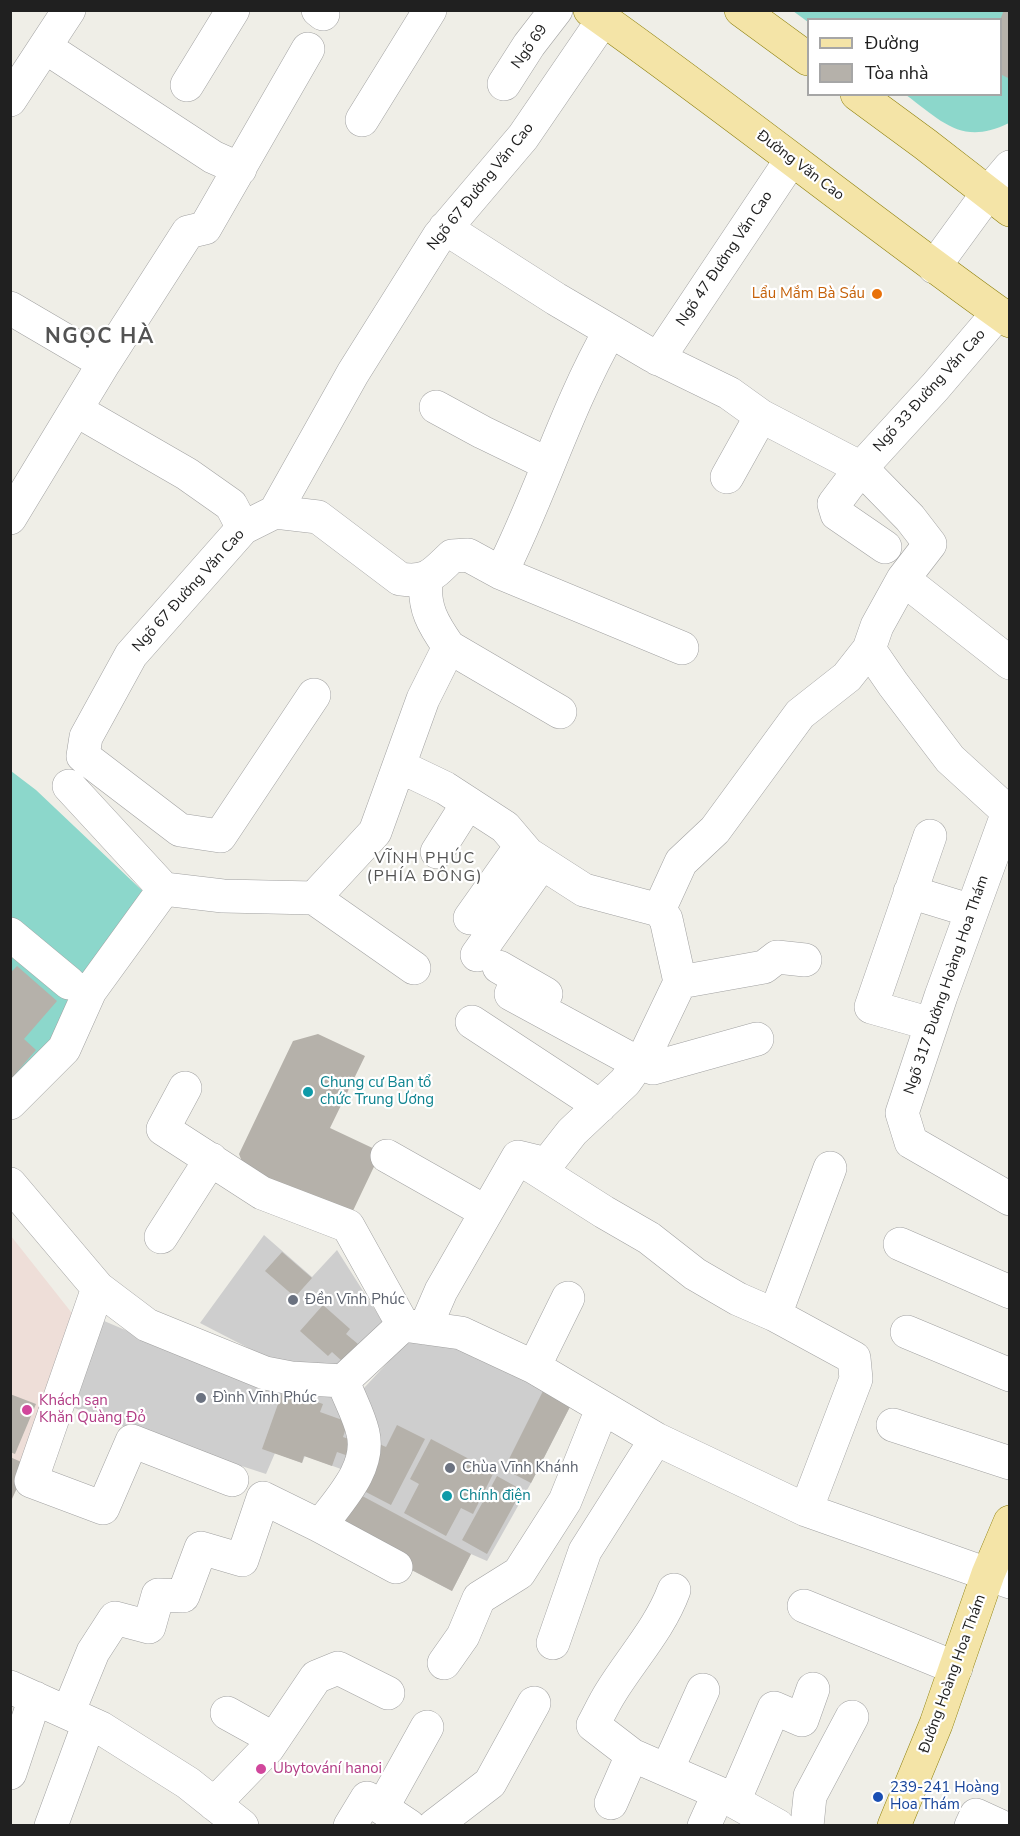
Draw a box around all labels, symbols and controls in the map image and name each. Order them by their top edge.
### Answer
legend [807,18,1002,96]
street label: Ngõ 69 [508,21,552,73]
text: Đường [865,31,919,55]
text: Tòa nhà [865,61,929,85]
street label: Ngõ 67 Đường Văn Cao [424,120,538,254]
street label: Đường Văn Cao [753,127,847,205]
street label: Ngõ 47 Đường Văn Cao [673,188,777,330]
place label: Lẩu Mắm Bà Sáu [752,285,865,303]
marker: Lẩu Mắm Bà Sáu [870,287,884,301]
district label: NGỌC HÀ [45,325,155,351]
street label: Ngõ 33 Đường Văn Cao [870,326,990,456]
street label: Ngõ 67 Đường Văn Cao [129,526,249,656]
district label: VĨNH PHÚC (PHÍA ĐÔNG) [367,849,483,887]
street label: Ngõ 317 Đường Hoàng Hoa Thám [901,873,993,1097]
place label: Chung cư Ban tổ chức Trung Ương [320,1074,434,1109]
marker: Chung cư Ban tổ chức Trung Ương [301,1085,315,1099]
place label: Đền Vĩnh Phúc [305,1291,405,1309]
marker: Đền Vĩnh Phúc [286,1293,300,1307]
place label: Đình Vĩnh Phúc [213,1389,317,1407]
marker: Đình Vĩnh Phúc [194,1391,208,1405]
place label: Khách sạn Khăn Quàng Đỏ [39,1392,146,1427]
marker: Khách sạn Khăn Quàng Đỏ [20,1403,34,1417]
place label: Chùa Vĩnh Khánh [462,1459,578,1477]
marker: Chùa Vĩnh Khánh [443,1461,457,1475]
place label: Chính điện [459,1487,531,1505]
marker: Chính điện [440,1489,454,1503]
street label: Đường Hoàng Hoa Thám [916,1592,990,1756]
place label: Ubytování hanoi [273,1760,382,1778]
marker: Ubytování hanoi [254,1762,268,1776]
place label: 239-241 Hoàng Hoa Thám [890,1779,999,1814]
marker: 239-241 Hoàng Hoa Thám [871,1790,885,1804]

